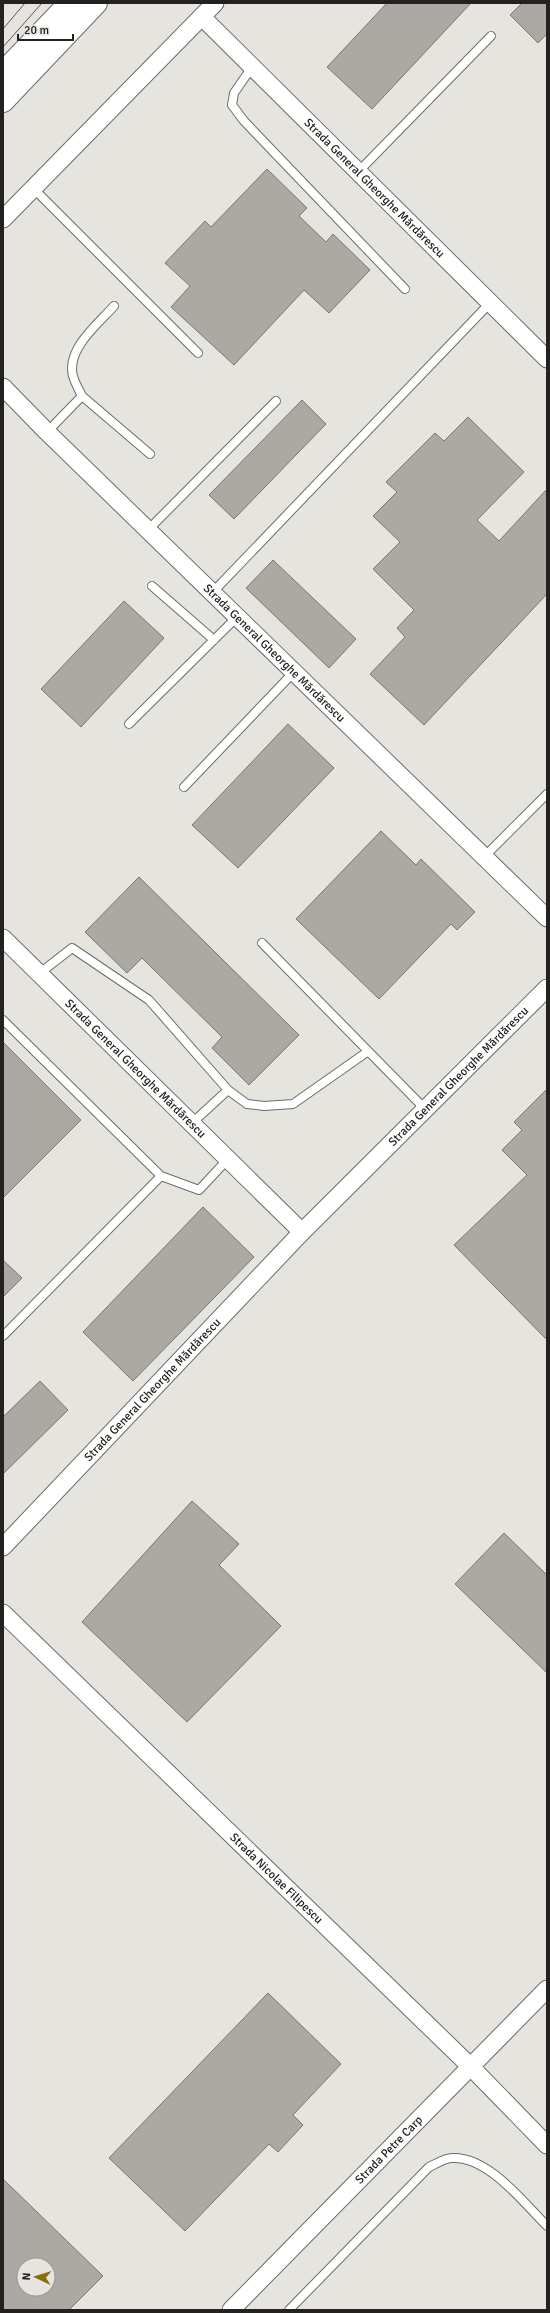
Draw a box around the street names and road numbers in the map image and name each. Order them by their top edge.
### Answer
street label: Strada General Gheorghe Mărdărescu [301,115,448,261]
street label: Strada General Gheorghe Mărdărescu [200,581,348,725]
street label: Strada General Gheorghe Mărdărescu [62,996,209,1141]
street label: Strada General Gheorghe Mărdărescu [385,1003,532,1149]
street label: Strada General Gheorghe Mărdărescu [81,1315,224,1464]
street label: Strada Nicolae Filipescu [227,1830,326,1927]
street label: Strada Petre Carp [352,2112,426,2187]

